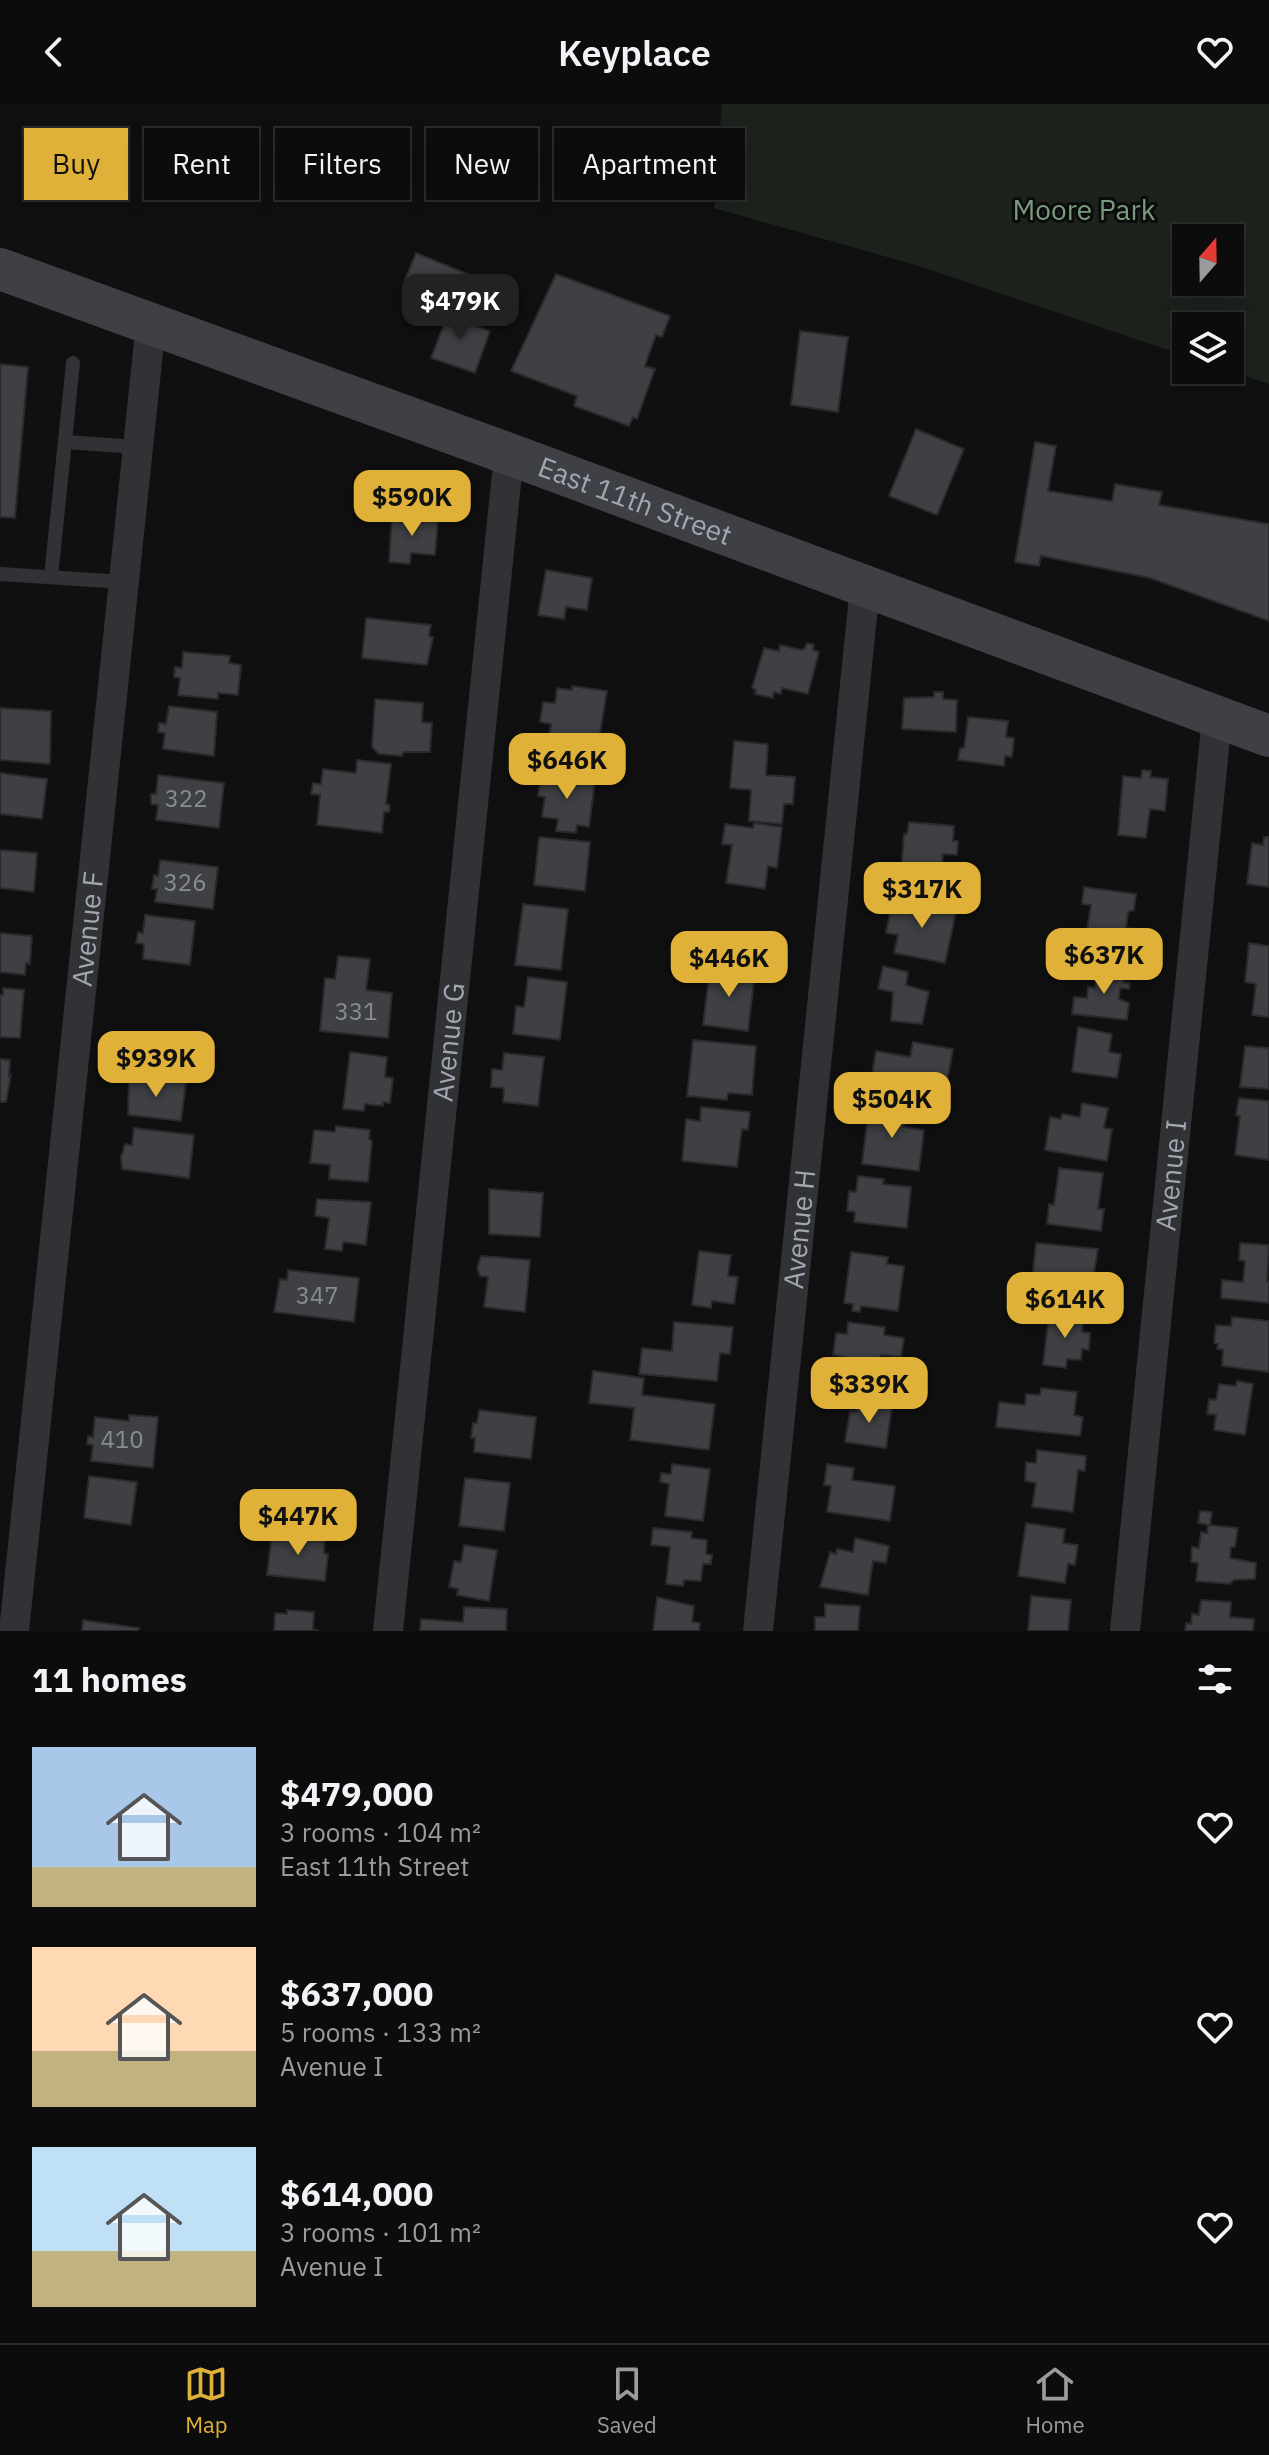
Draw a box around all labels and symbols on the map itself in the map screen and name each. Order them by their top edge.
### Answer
park label: Moore Park [1013,191,1156,228]
north arrow [1172,224,1244,296]
pin: $479K [404,274,516,342]
street label: East 11th Street [533,447,737,553]
pin: $590K [356,470,468,538]
pin: $646K [511,733,623,801]
house number: 322 [164,782,208,814]
pin: $317K [866,862,978,930]
house number: 326 [163,866,207,898]
street label: Avenue F [63,869,111,988]
pin: $637K [1048,928,1160,996]
pin: $446K [673,931,785,999]
street label: Avenue G [424,981,473,1103]
house number: 331 [334,995,378,1027]
pin: $939K [100,1031,212,1099]
pin: $504K [836,1072,948,1140]
street label: Avenue I [1146,1118,1194,1232]
street label: Avenue H [774,1168,823,1291]
pin: $614K [1009,1272,1121,1340]
house number: 347 [295,1279,339,1311]
pin: $339K [813,1357,925,1425]
house number: 410 [100,1423,144,1455]
pin: $447K [242,1489,354,1557]

